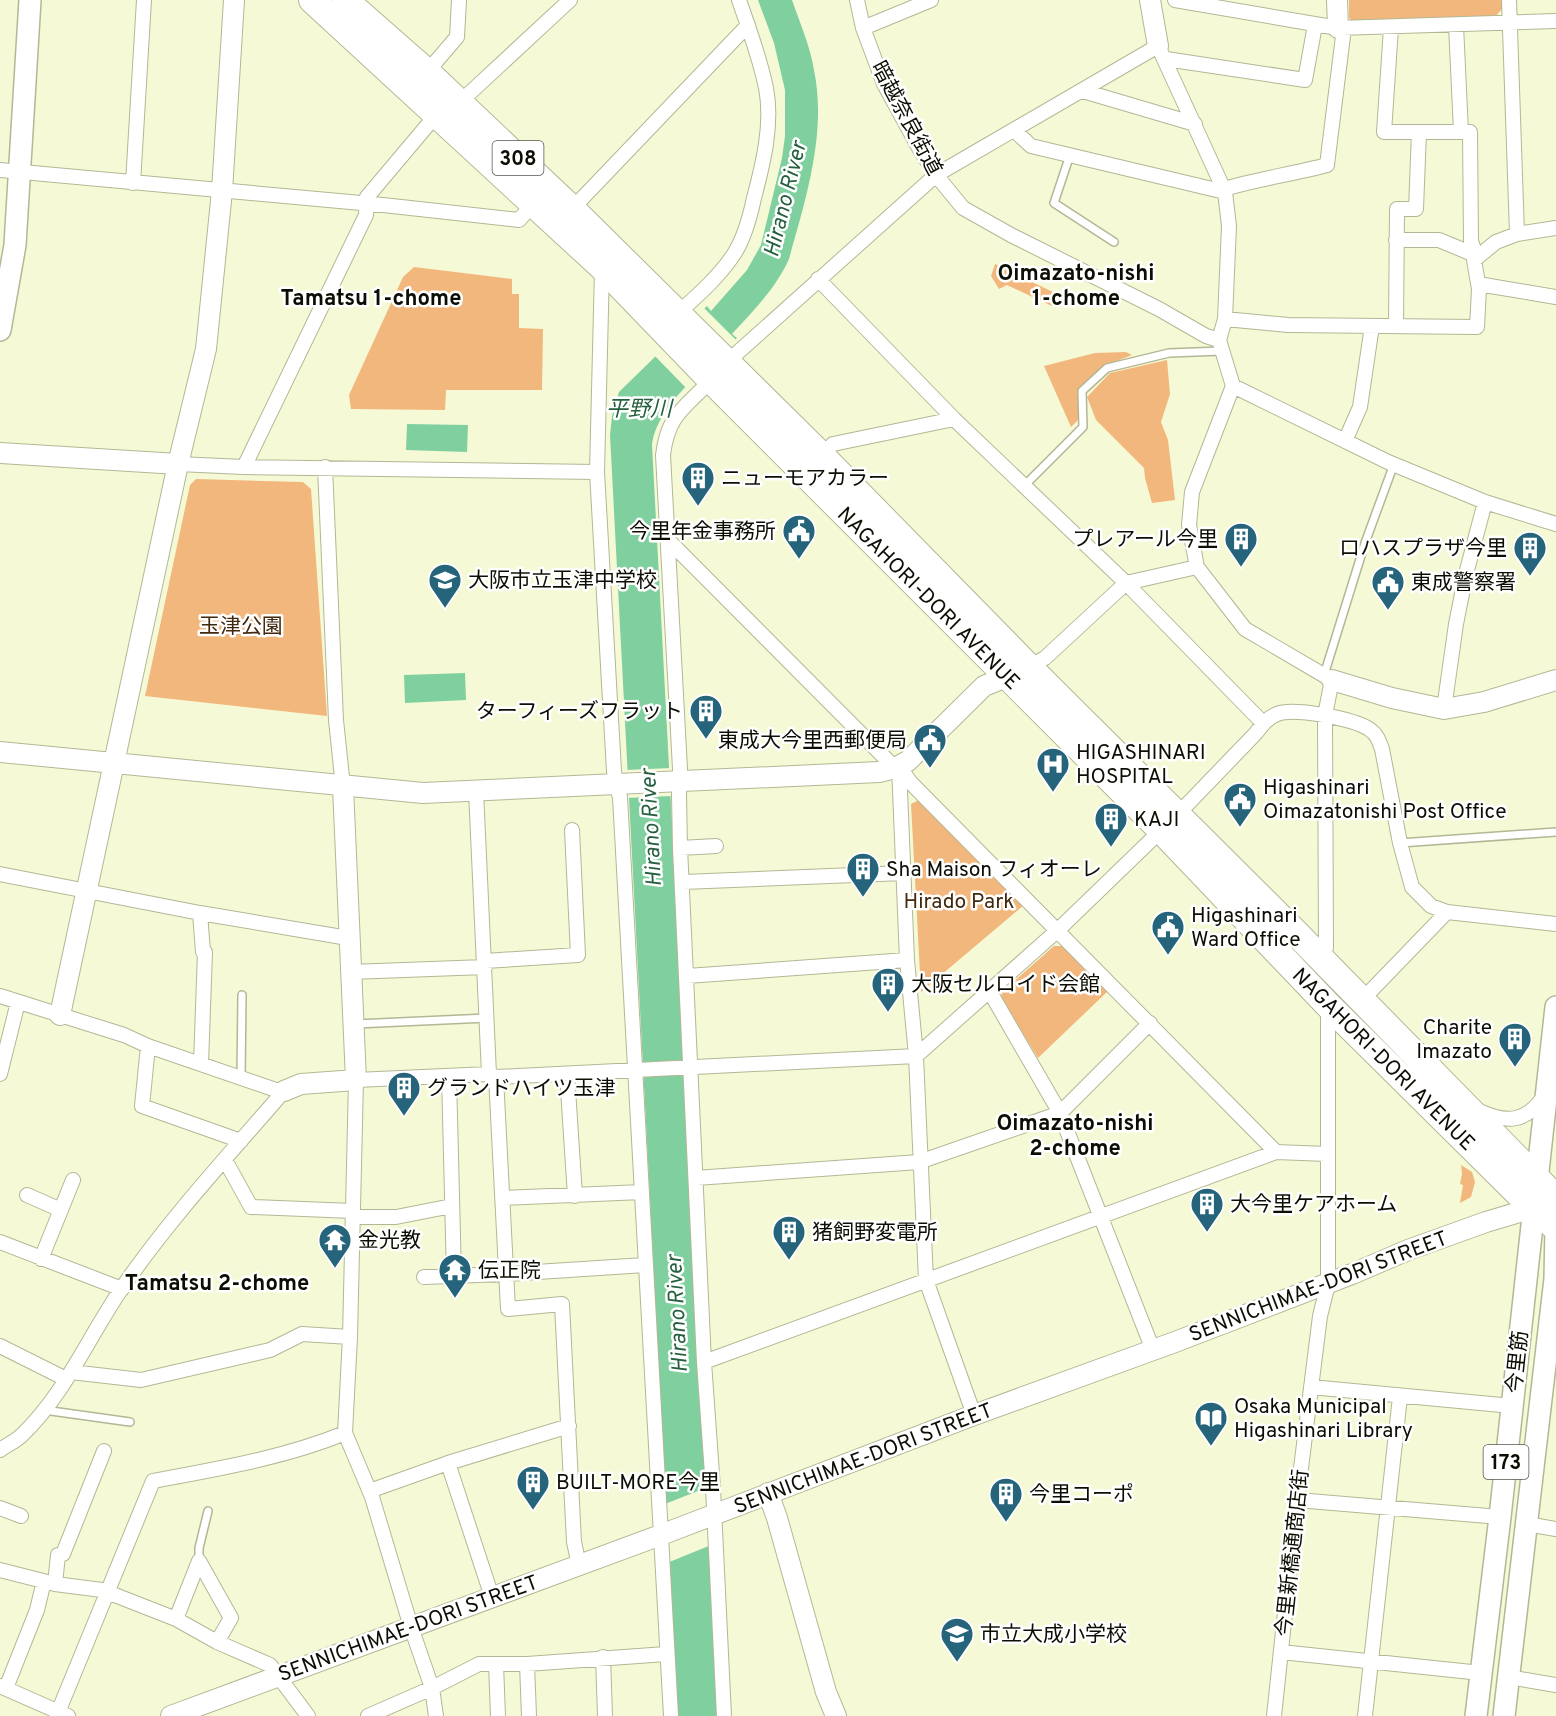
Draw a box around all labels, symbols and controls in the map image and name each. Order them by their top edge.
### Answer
street label: 暗越奈良街道 [864,57,947,181]
water label: Hirano River [759,137,814,260]
road number: 308 [492,141,544,175]
district label: Oimazato-nishi 1-chome [997,261,1155,313]
district label: Tamatsu 1-chome [281,286,461,313]
water label: 平野川 [606,397,674,424]
building icon: ニューモアカラー [680,460,716,507]
place label: ニューモアカラー [721,466,889,493]
street label: NAGAHORI-DORI AVENUE [831,502,1025,696]
public building icon: 今里年金事務所 [781,513,817,560]
place label: 今里年金事務所 [629,519,776,546]
building icon: プレアール今里 [1223,521,1259,568]
place label: プレアール今里 [1072,527,1218,554]
building icon: ロハスプラザ今里 [1512,530,1548,577]
place label: ロハスプラザ今里 [1339,536,1507,563]
school or university icon: 大阪市立玉津中学校 [427,562,463,609]
public building icon: 東成警察署 [1370,564,1406,611]
place label: 大阪市立玉津中学校 [468,568,657,595]
place label: 東成警察署 [1411,570,1516,597]
park label: 玉津公園 [199,614,283,641]
building icon: ターフィーズフラット [688,693,724,740]
place label: ターフィーズフラット [476,699,683,726]
public building icon: 東成大今里西郵便局 [912,722,948,769]
place label: 東成大今里西郵便局 [718,728,907,755]
place label: HIGASHINARI HOSPITAL [1076,740,1206,791]
hospital icon: HIGASHINARI HOSPITAL [1035,746,1071,793]
water label: Hirano River [636,767,669,888]
place label: Higashinari Oimazatonishi Post Office [1263,775,1506,826]
public building icon: Higashinari Oimazatonishi Post Office [1222,781,1258,828]
building icon: KAJI [1093,801,1129,848]
place label: KAJI [1134,807,1180,834]
building icon: Sha Maison フィオーレ [845,851,881,898]
place label: Sha Maison フィオーレ [886,857,1102,884]
park label: Hirado Park [904,889,1014,916]
place label: Higashinari Ward Office [1191,903,1301,954]
public building icon: Higashinari Ward Office [1150,909,1186,956]
street label: NAGAHORI-DORI AVENUE [1286,963,1480,1157]
building icon: 大阪セルロイド会館 [870,966,906,1013]
place label: 大阪セルロイド会館 [911,972,1100,999]
place label: Charite Imazato [1416,1015,1492,1066]
building icon: Charite Imazato [1497,1021,1533,1068]
building icon: グランドハイツ玉津 [386,1070,422,1117]
place label: グランドハイツ玉津 [427,1076,616,1103]
district label: Oimazato-nishi 2-chome [996,1111,1154,1163]
building icon: 大今里ケアホーム [1189,1186,1225,1233]
place label: 大今里ケアホーム [1230,1192,1397,1219]
building icon: 猪飼野変電所 [771,1214,807,1261]
place label: 猪飼野変電所 [812,1220,938,1247]
temple icon: 金光教 [317,1222,353,1269]
street label: SENNICHIMAE-DORI STREET [1185,1226,1452,1349]
place label: 金光教 [358,1228,421,1255]
temple icon: 伝正院 [437,1252,473,1299]
water label: Hirano River [662,1253,695,1374]
place label: 伝正院 [478,1258,541,1285]
district label: Tamatsu 2-chome [125,1271,309,1298]
street label: 今里筋 [1502,1329,1535,1395]
place label: Osaka Municipal Higashinari Library [1234,1394,1413,1445]
street label: SENNICHIMAE-DORI STREET [730,1398,997,1521]
library icon: Osaka Municipal Higashinari Library [1193,1400,1229,1447]
road number: 173 [1484,1445,1528,1479]
building icon: BUILT-MORE今里 [515,1464,551,1511]
street label: 今里新橋通商店街 [1271,1468,1316,1638]
place label: BUILT-MORE今里 [556,1470,720,1497]
building icon: 今里コーポ [988,1476,1024,1523]
place label: 今里コーポ [1029,1482,1134,1509]
street label: SENNICHIMAE-DORI STREET [275,1570,542,1689]
school or university icon: 市立大成小学校 [939,1616,975,1663]
place label: 市立大成小学校 [980,1622,1127,1649]

